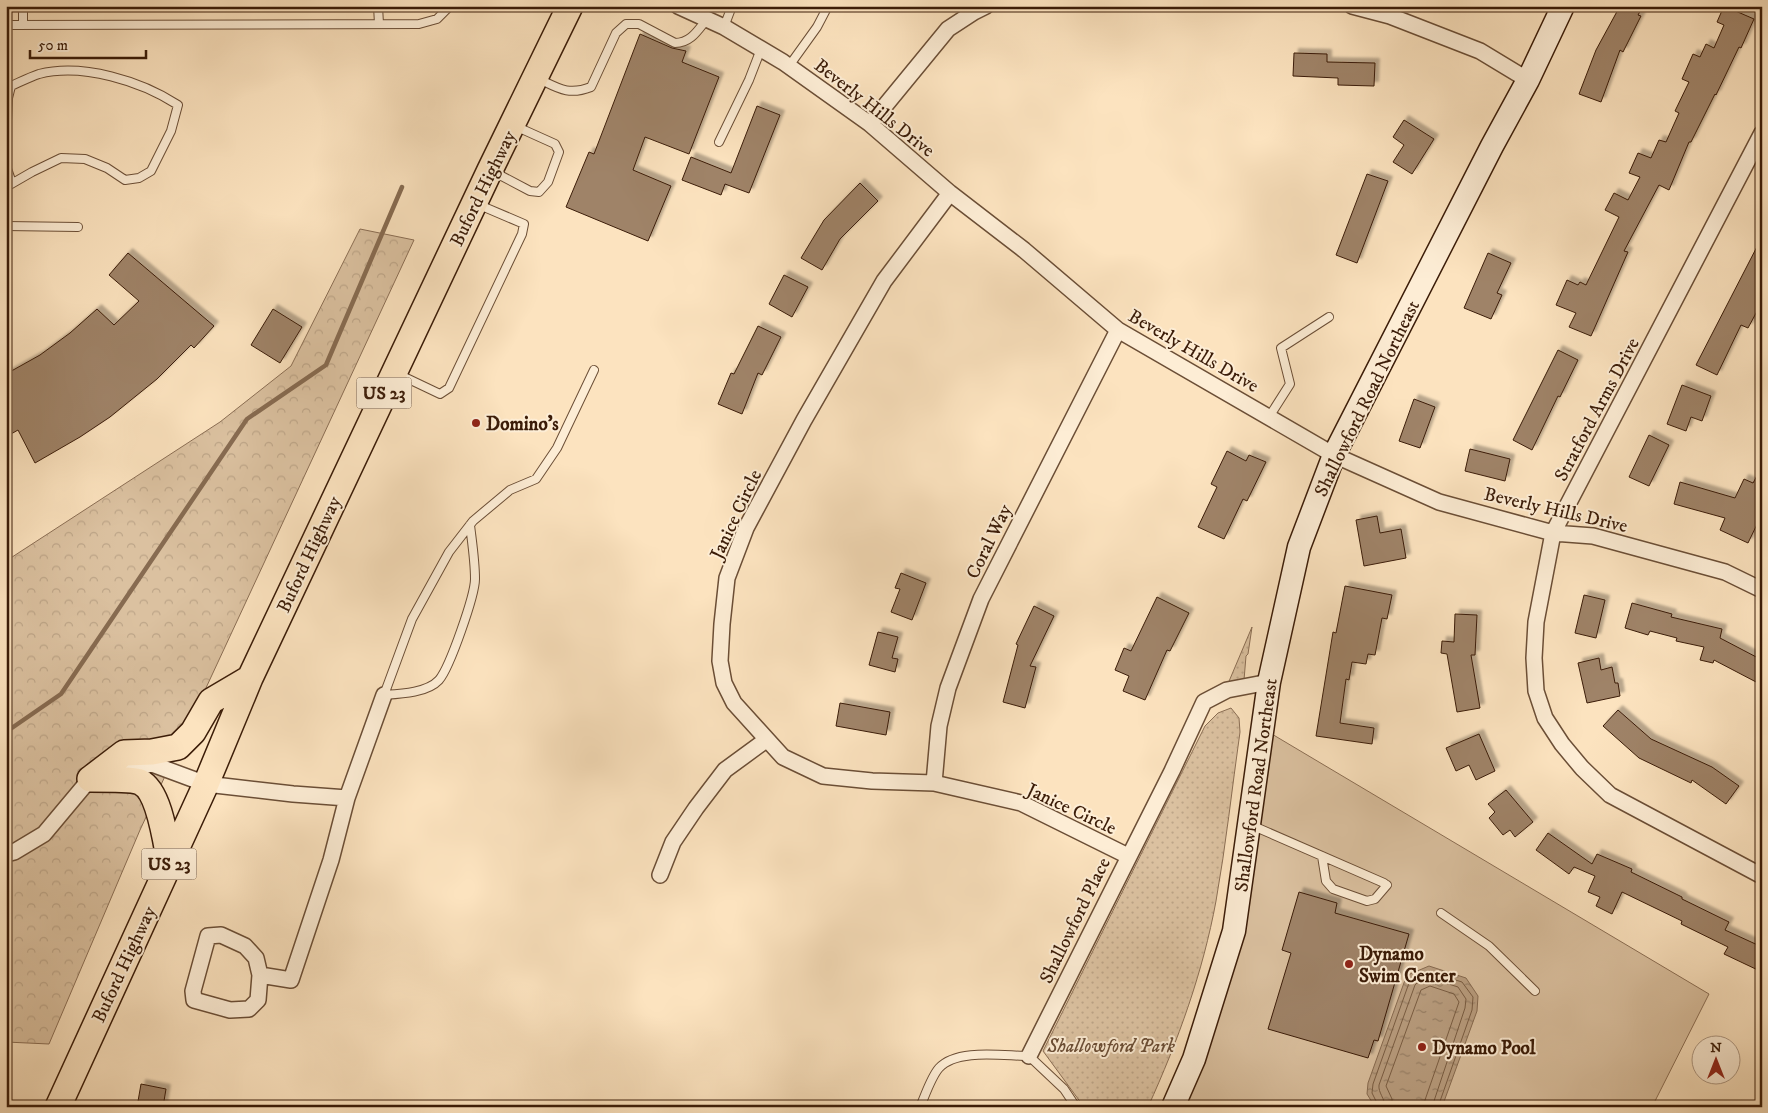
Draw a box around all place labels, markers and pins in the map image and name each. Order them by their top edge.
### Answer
place label: Domino's [486,413,559,436]
marker: Domino's [470,417,482,429]
place label: Dynamo Swim Center [1359,943,1456,988]
marker: Dynamo Swim Center [1343,958,1355,970]
place label: Dynamo Pool [1432,1037,1536,1060]
marker: Dynamo Pool [1416,1041,1428,1053]

